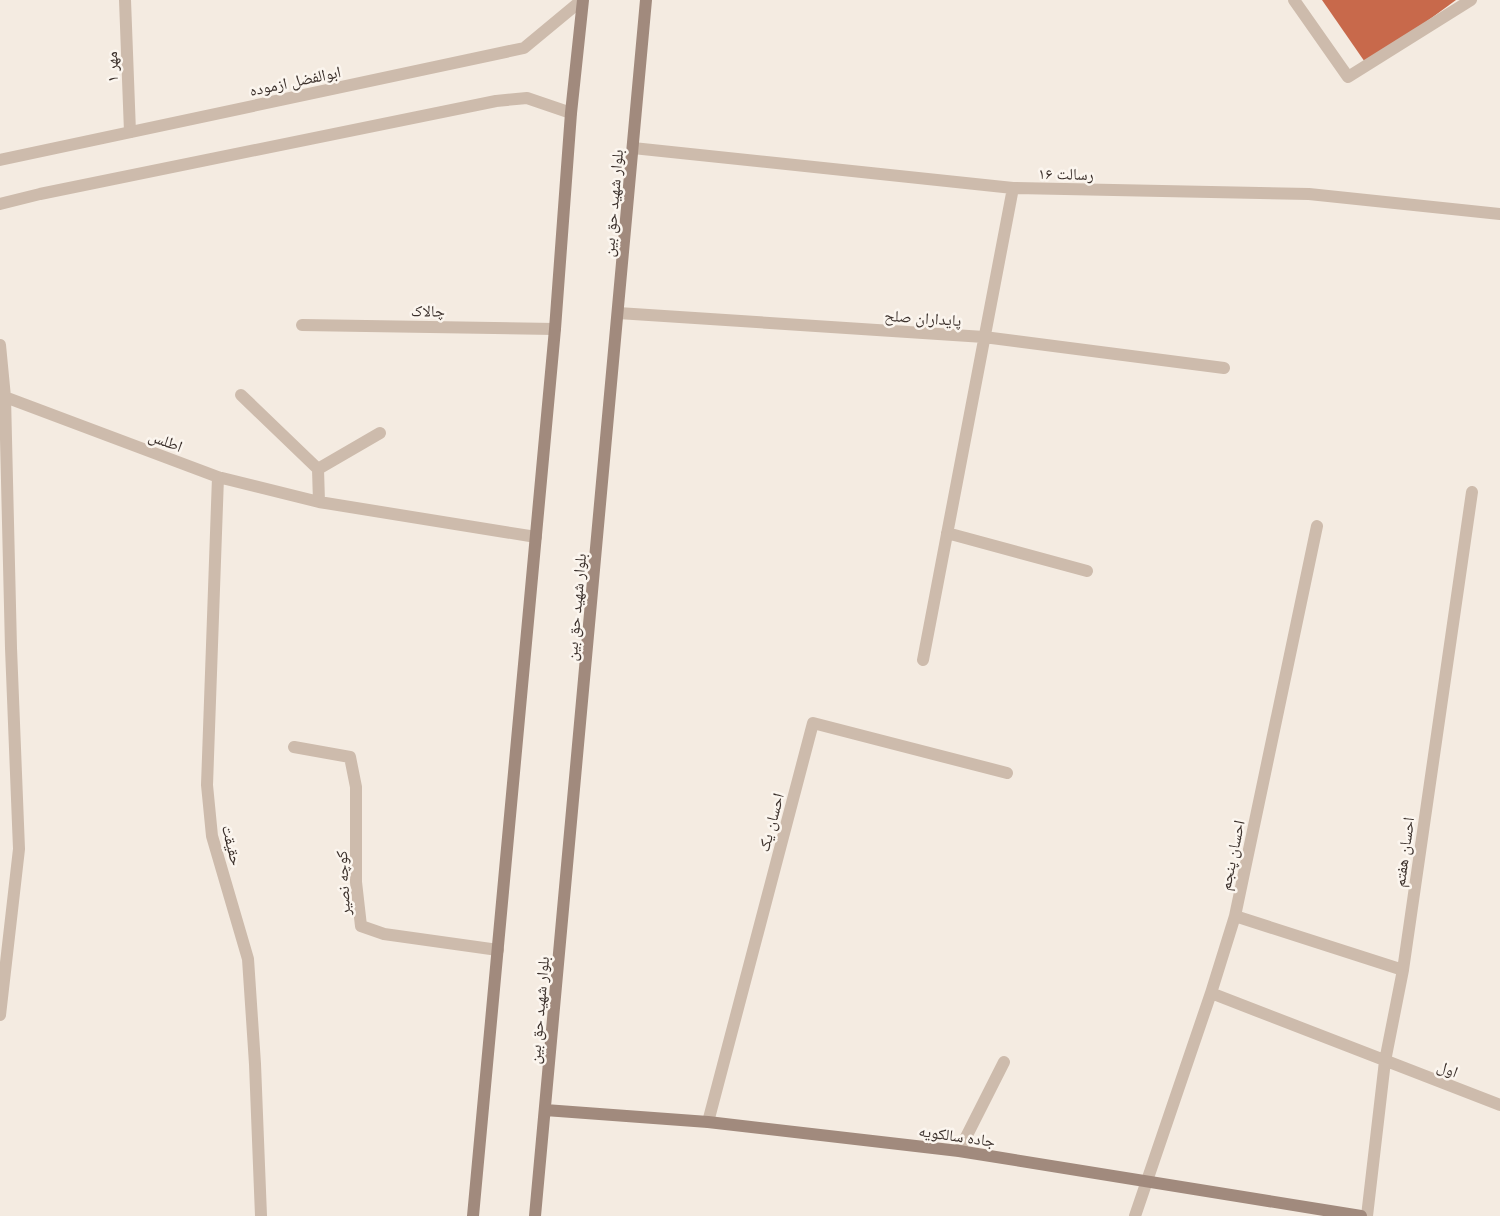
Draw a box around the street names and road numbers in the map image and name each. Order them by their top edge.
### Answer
street label: مهر ۱ [101,51,122,83]
street label: ابوالفضل ازموده [248,61,343,101]
street label: بلوار شهید حق بین [598,148,628,258]
street label: رسالت ۱۶ [1038,163,1094,184]
street label: چالاک [411,300,445,321]
street label: پایداران صلح [884,305,962,331]
street label: اطلس [146,425,186,457]
street label: بلوار شهید حق بین [561,552,591,662]
street label: احسان یک [753,791,789,854]
street label: احسان هفتم [1389,816,1419,889]
street label: احسان پنجم [1214,818,1250,892]
street label: حقیقت [219,823,247,867]
street label: کوچه نصیر [331,850,354,917]
street label: بلوار شهید حق بین [524,955,554,1065]
street label: اول [1434,1055,1461,1082]
street label: جاده سالکویه [917,1120,996,1151]

